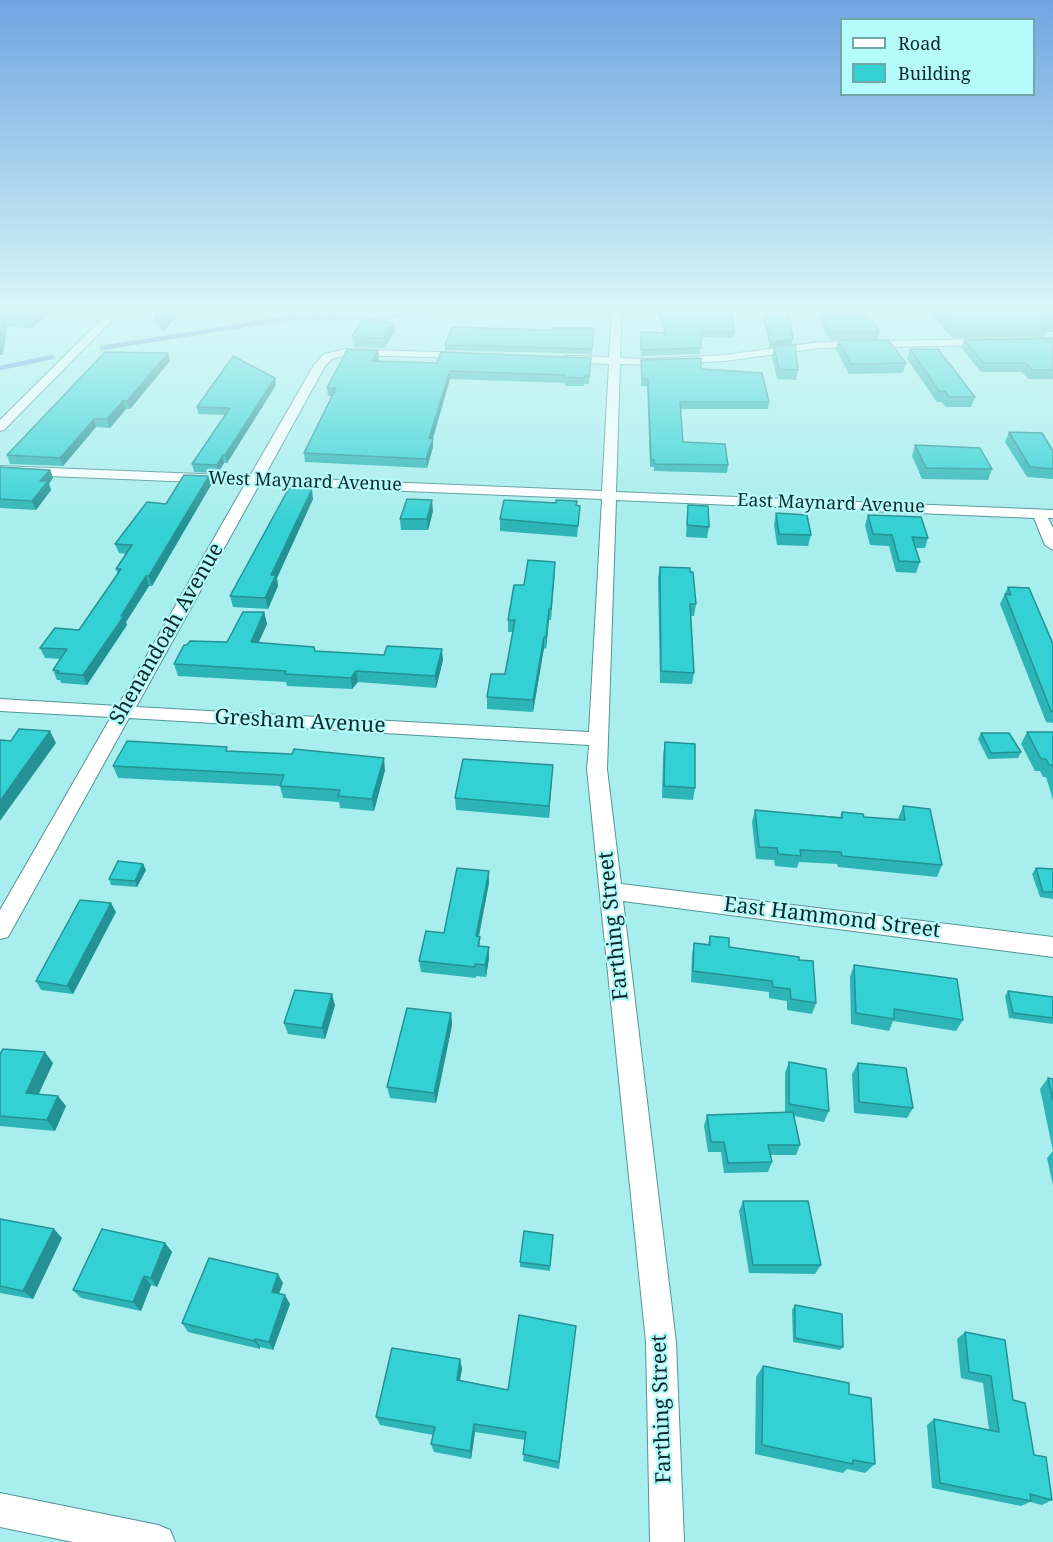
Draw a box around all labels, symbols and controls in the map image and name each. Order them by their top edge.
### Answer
legend [840,18,1035,96]
text: Road [898,31,941,55]
text: Building [898,61,971,85]
street label: West Maynard Avenue [208,468,402,496]
street label: East Maynard Avenue [737,490,925,518]
street label: Shenandoah Avenue [105,539,229,729]
street label: Gresham Avenue [214,705,386,739]
street label: Farthing Street [594,850,634,1002]
street label: East Hammond Street [722,892,942,944]
street label: Farthing Street [647,1334,677,1484]

